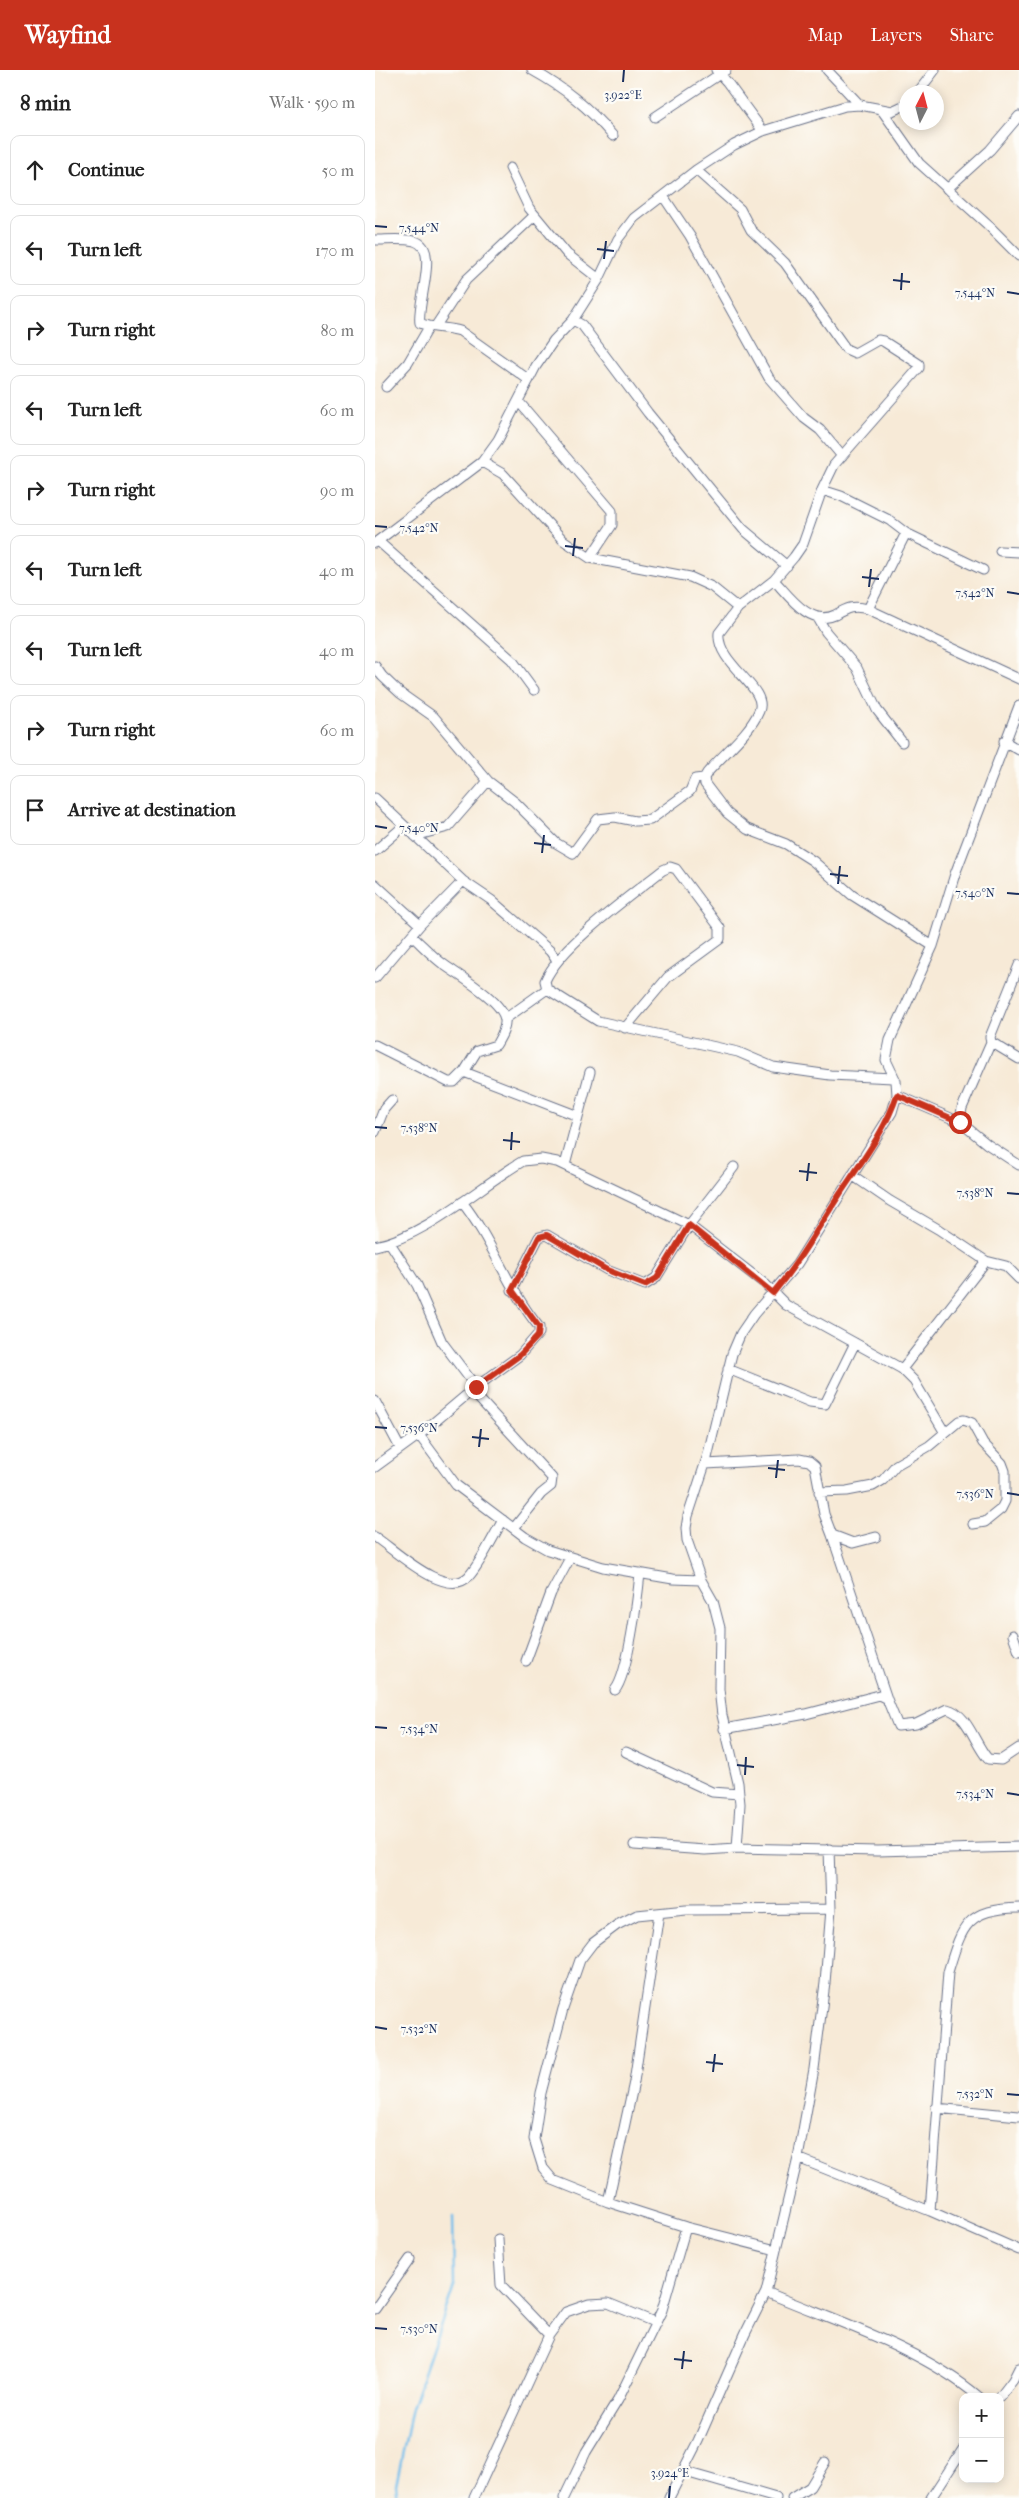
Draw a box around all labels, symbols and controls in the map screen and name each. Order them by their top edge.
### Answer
text: Wayfind [25,21,111,49]
text: Map [808,25,842,46]
text: Layers [870,25,922,46]
text: Share [950,25,994,46]
north arrow [899,85,944,130]
text: 3.922°E [604,88,642,102]
text: 8 min [20,91,71,115]
text: Walk · 590 m [269,93,355,112]
icon: ahead [21,156,49,184]
text: Continue [68,159,144,181]
text: 50 m [322,161,354,180]
text: 7.544°N [399,221,439,235]
icon: left [21,236,49,264]
text: Turn left [68,239,142,261]
text: 170 m [315,241,354,260]
text: 7.544°N [955,286,995,300]
icon: right [21,316,49,344]
text: Turn right [68,319,155,341]
text: 80 m [320,321,354,340]
icon: left [21,396,49,424]
text: Turn left [68,399,142,421]
text: 60 m [320,401,354,420]
icon: right [21,476,49,504]
text: Turn right [68,479,155,501]
text: 90 m [320,481,354,500]
text: 7.542°N [399,521,439,535]
icon: left [21,556,49,584]
text: Turn left [68,559,142,581]
text: 40 m [319,561,354,580]
text: 7.542°N [955,586,995,600]
icon: left [21,636,49,664]
text: Turn left [68,639,142,661]
text: 40 m [319,641,354,660]
icon: right [21,716,49,744]
text: Turn right [68,719,155,741]
text: 60 m [320,721,354,740]
icon: arrive [21,796,49,824]
text: Arrive at destination [68,799,236,821]
text: 7.540°N [399,821,439,835]
text: 7.540°N [955,886,995,900]
route start [949,1111,972,1134]
text: 7.538°N [400,1121,438,1135]
text: 7.538°N [956,1186,994,1200]
route end [465,1376,488,1399]
text: 7.536°N [400,1421,438,1435]
text: 7.536°N [956,1487,994,1501]
text: 7.534°N [400,1722,438,1736]
text: 7.534°N [956,1787,994,1801]
text: 7.532°N [400,2022,438,2036]
text: 7.532°N [956,2087,994,2101]
text: 7.530°N [400,2322,438,2336]
map controls [959,2393,1004,2483]
button: + [959,2393,1004,2438]
button: − [959,2438,1004,2483]
text: 3.924°E [651,2466,689,2480]

